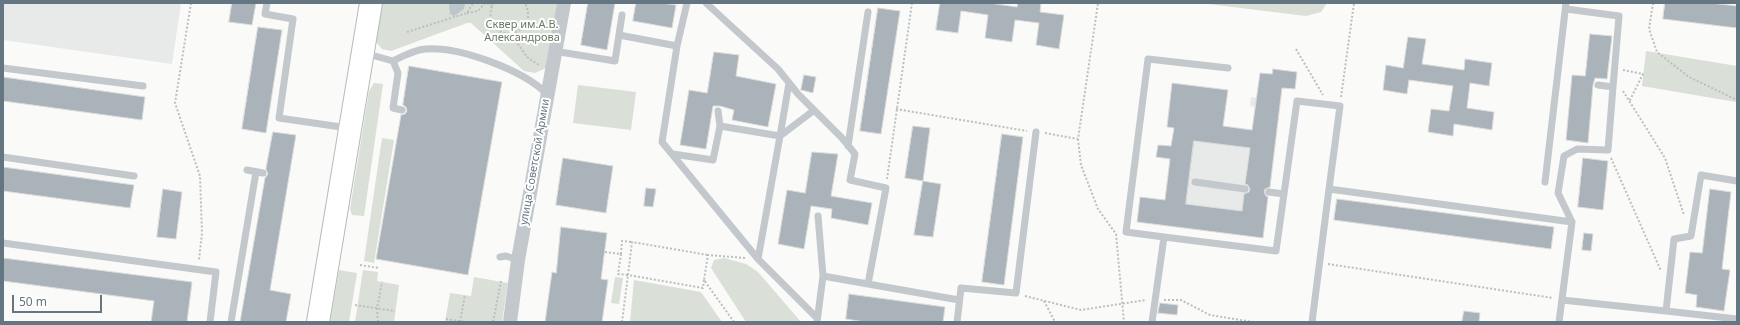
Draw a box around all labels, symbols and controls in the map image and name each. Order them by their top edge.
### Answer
park label: Сквер им.А.В. Александрова [484,18,560,44]
street label: улица Советской Армии [517,98,553,226]
scale bar [14,287,104,313]
text: 50 m [19,293,47,310]

